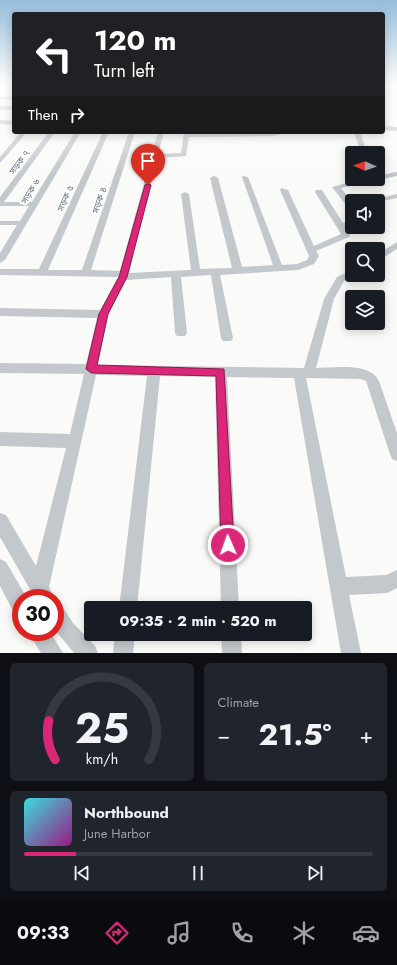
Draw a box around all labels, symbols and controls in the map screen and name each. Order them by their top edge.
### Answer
text: 120 m [94,20,177,61]
icon: left [28,28,80,80]
text: Turn left [94,58,154,84]
text: Then [28,104,58,126]
icon: right [66,104,88,126]
pin [131,144,165,185]
north arrow [345,146,385,186]
map controls [345,146,385,330]
street label: সড়ক ৭ [5,147,32,178]
icon: arrive [137,150,159,172]
street label: সড়ক ৬ [17,175,43,207]
street label: সড়ক ৫ [53,183,76,214]
street label: সড়ক ৪ [88,185,109,216]
button: sound [345,194,385,234]
button: search [345,242,385,282]
button: layers [345,290,385,330]
position arrow [207,524,249,566]
speed limit sign: 30 [12,589,64,641]
text: 09:35 · 2 min · 520 m [119,610,277,632]
text: Climate [218,693,259,712]
text: 25 [75,698,129,759]
text: 21.5° [259,713,331,756]
text: − [218,719,230,751]
text: + [359,719,373,751]
text: km/h [86,749,118,769]
text: Northbound [84,802,169,824]
text: June Harbor [84,824,150,843]
icon: previous [71,862,93,884]
icon: pause [187,862,209,884]
icon: next [304,862,326,884]
icon: directions [103,919,131,947]
icon: music [165,919,193,947]
icon: phone [228,919,256,947]
icon: climate [290,919,318,947]
icon: car [352,919,380,947]
text: 09:33 [17,920,69,946]

